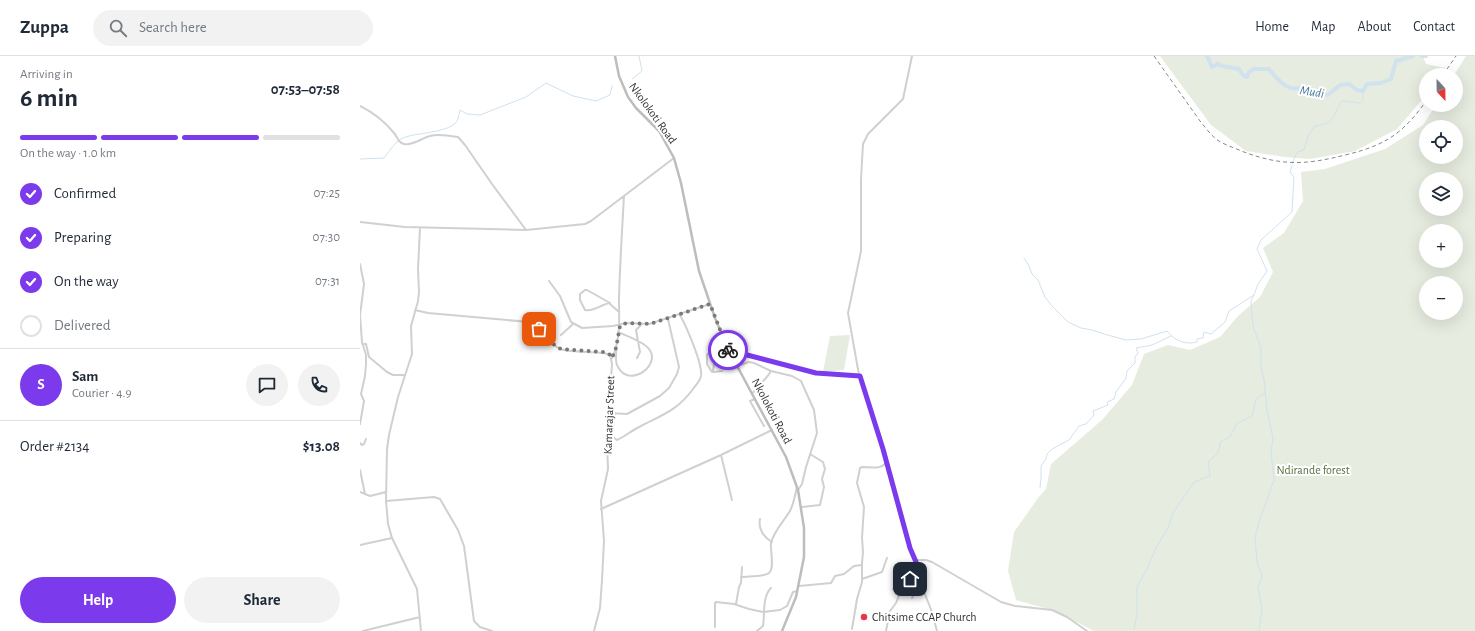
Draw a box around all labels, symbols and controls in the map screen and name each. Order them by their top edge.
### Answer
search box [93,10,373,46]
icon: search [107,17,129,39]
text: Zuppa [20,18,69,37]
text: Search here [139,20,207,35]
text: Home [1255,20,1289,34]
text: Map [1311,20,1335,34]
text: About [1357,20,1391,34]
text: Contact [1413,20,1455,34]
text: Arriving in [20,68,73,81]
north arrow [1419,68,1463,112]
map controls [1419,68,1463,320]
street label: Nkolokoti Road [627,80,679,146]
text: 07:53–07:58 [271,82,340,97]
water label: Mudi [1299,84,1325,101]
text: 6 min [20,85,78,111]
button: locate [1419,120,1463,164]
text: On the way · 1.0 km [20,147,116,160]
button: layers [1419,172,1463,216]
icon: check [20,183,42,205]
text: Confirmed [54,186,116,201]
text: 07:25 [313,187,340,200]
button: + [1419,224,1463,268]
icon: check [20,227,42,249]
text: Preparing [54,230,111,245]
text: 07:30 [313,231,340,244]
icon: check [20,271,42,293]
text: On the way [54,274,119,289]
text: 07:31 [315,275,340,288]
button: − [1419,276,1463,320]
pin [522,312,556,346]
text: Delivered [54,318,111,333]
icon: bag [528,318,550,340]
courier [708,330,748,370]
icon: bike [717,339,739,361]
button: chat [246,364,288,406]
button: phone [298,364,340,406]
text: Sam [72,369,98,384]
street label: Kamarajar Street [602,375,617,455]
street label: Nkolokoti Road [750,376,794,446]
text: S [37,377,45,392]
text: Courier · 4.9 [72,387,132,400]
text: Order #2134 [20,439,89,454]
text: $13.08 [303,439,340,454]
park label: Ndirande forest [1276,464,1350,476]
pin [893,562,927,596]
icon: home [899,568,921,590]
button: Help [20,577,176,623]
button: Share [184,577,340,623]
place label: Chitsime CCAP Church [872,611,977,623]
marker: Chitsime CCAP Church [859,612,869,622]

